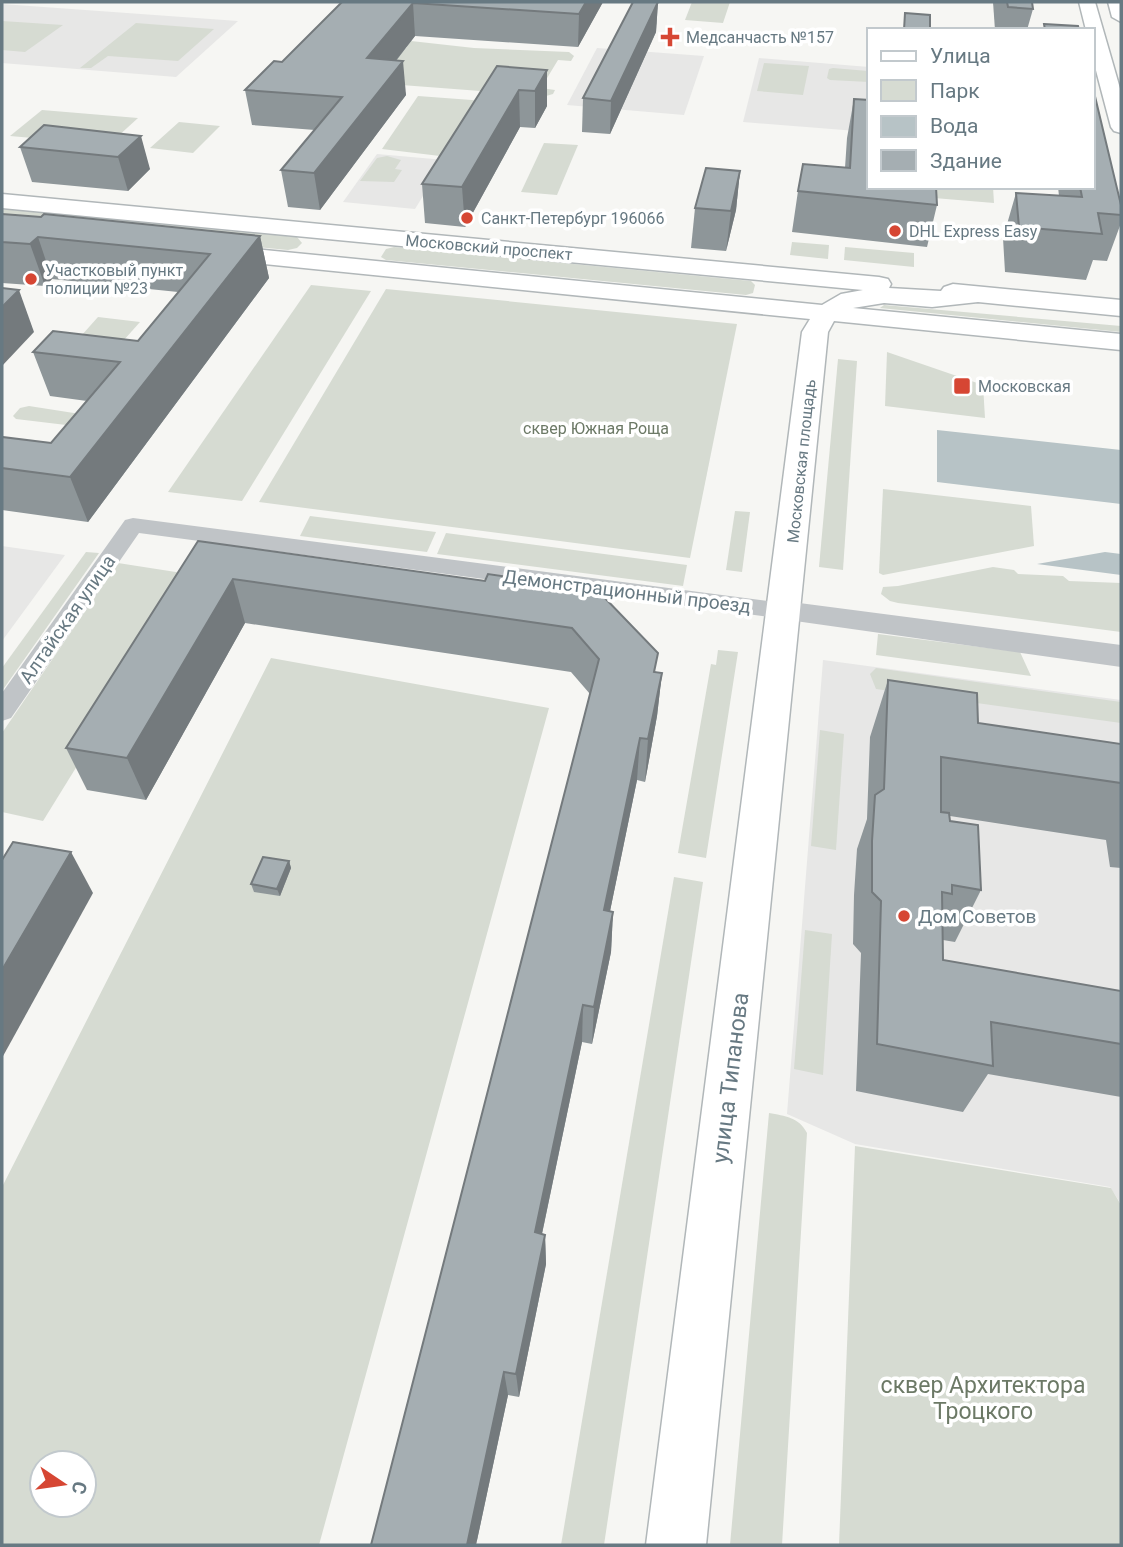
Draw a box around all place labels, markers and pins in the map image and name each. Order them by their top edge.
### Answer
marker: Медсанчасть №157 [660,27,680,47]
place label: Медсанчасть №157 [686,28,834,47]
place label: Санкт-Петербург 196066 [481,209,665,228]
marker: Санкт-Петербург 196066 [459,210,475,226]
place label: DHL Express Easy [909,222,1038,241]
marker: DHL Express Easy [887,223,903,239]
place label: Участковый пункт полиции №23 [45,261,183,298]
marker: Участковый пункт полиции №23 [23,271,39,287]
marker: Московская [952,376,972,396]
place label: Московская [978,377,1071,396]
place label: Дом Советов [918,905,1036,928]
marker: Дом Советов [896,908,912,924]

